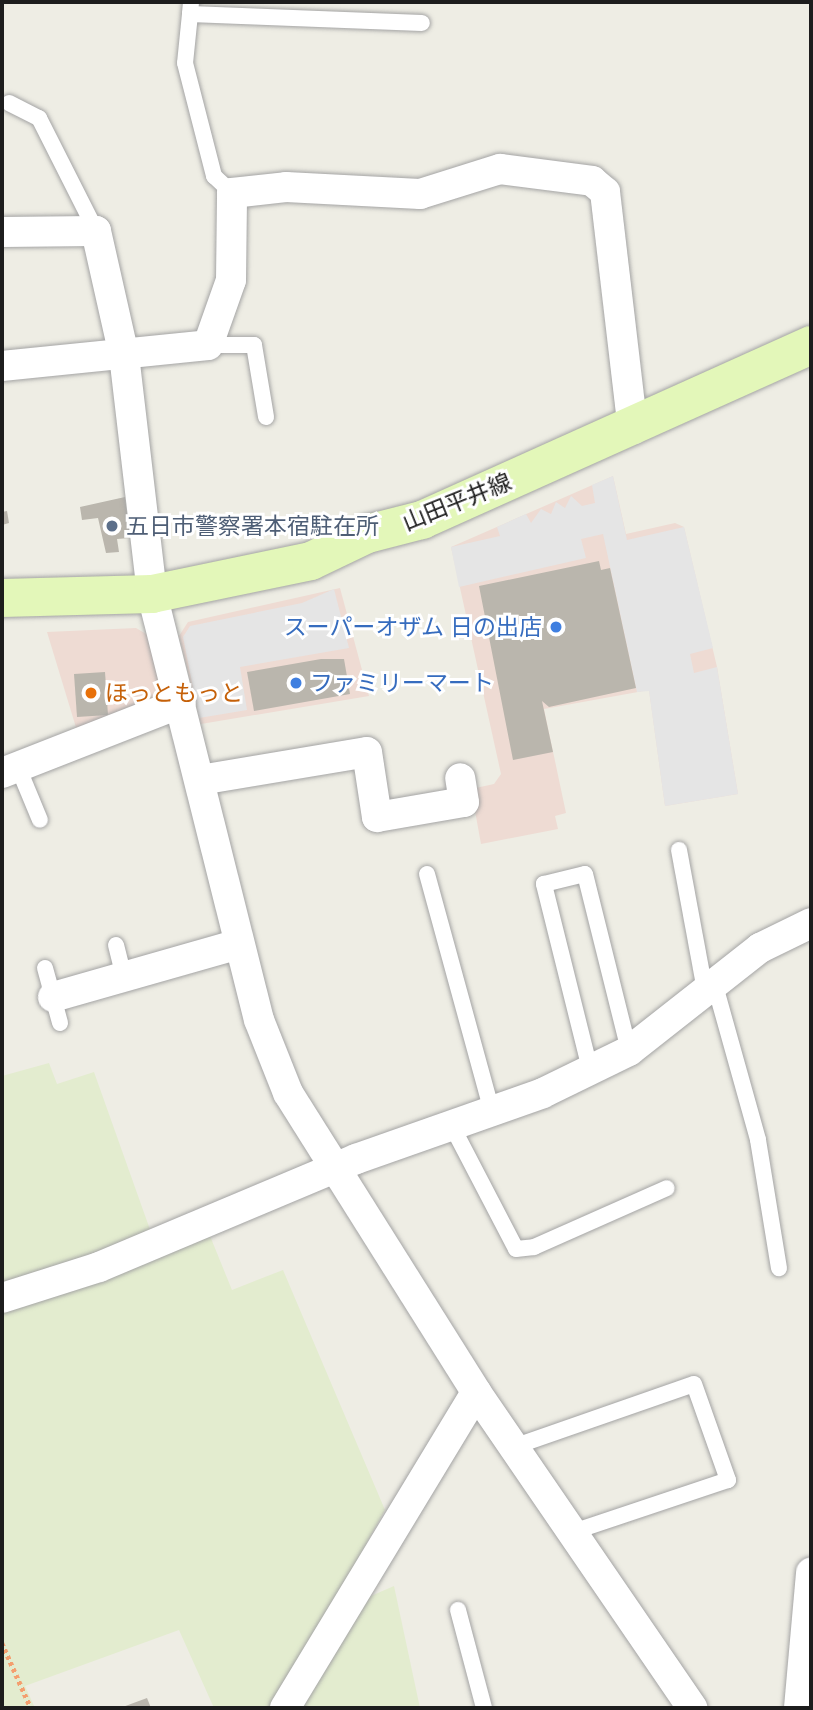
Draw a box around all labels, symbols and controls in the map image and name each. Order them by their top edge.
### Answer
street label: 山田平井線 [399,468,515,536]
place label: 五日市警察署本宿駐在所 [126,512,379,540]
marker: 五日市警察署本宿駐在所 [104,518,120,534]
place label: スーパーオザム 日の出店 [283,613,542,641]
marker: スーパーオザム 日の出店 [548,619,564,635]
place label: ファミリーマート [310,669,494,697]
marker: ファミリーマート [288,675,304,691]
place label: ほっともっと [105,679,243,707]
marker: ほっともっと [83,685,99,701]

